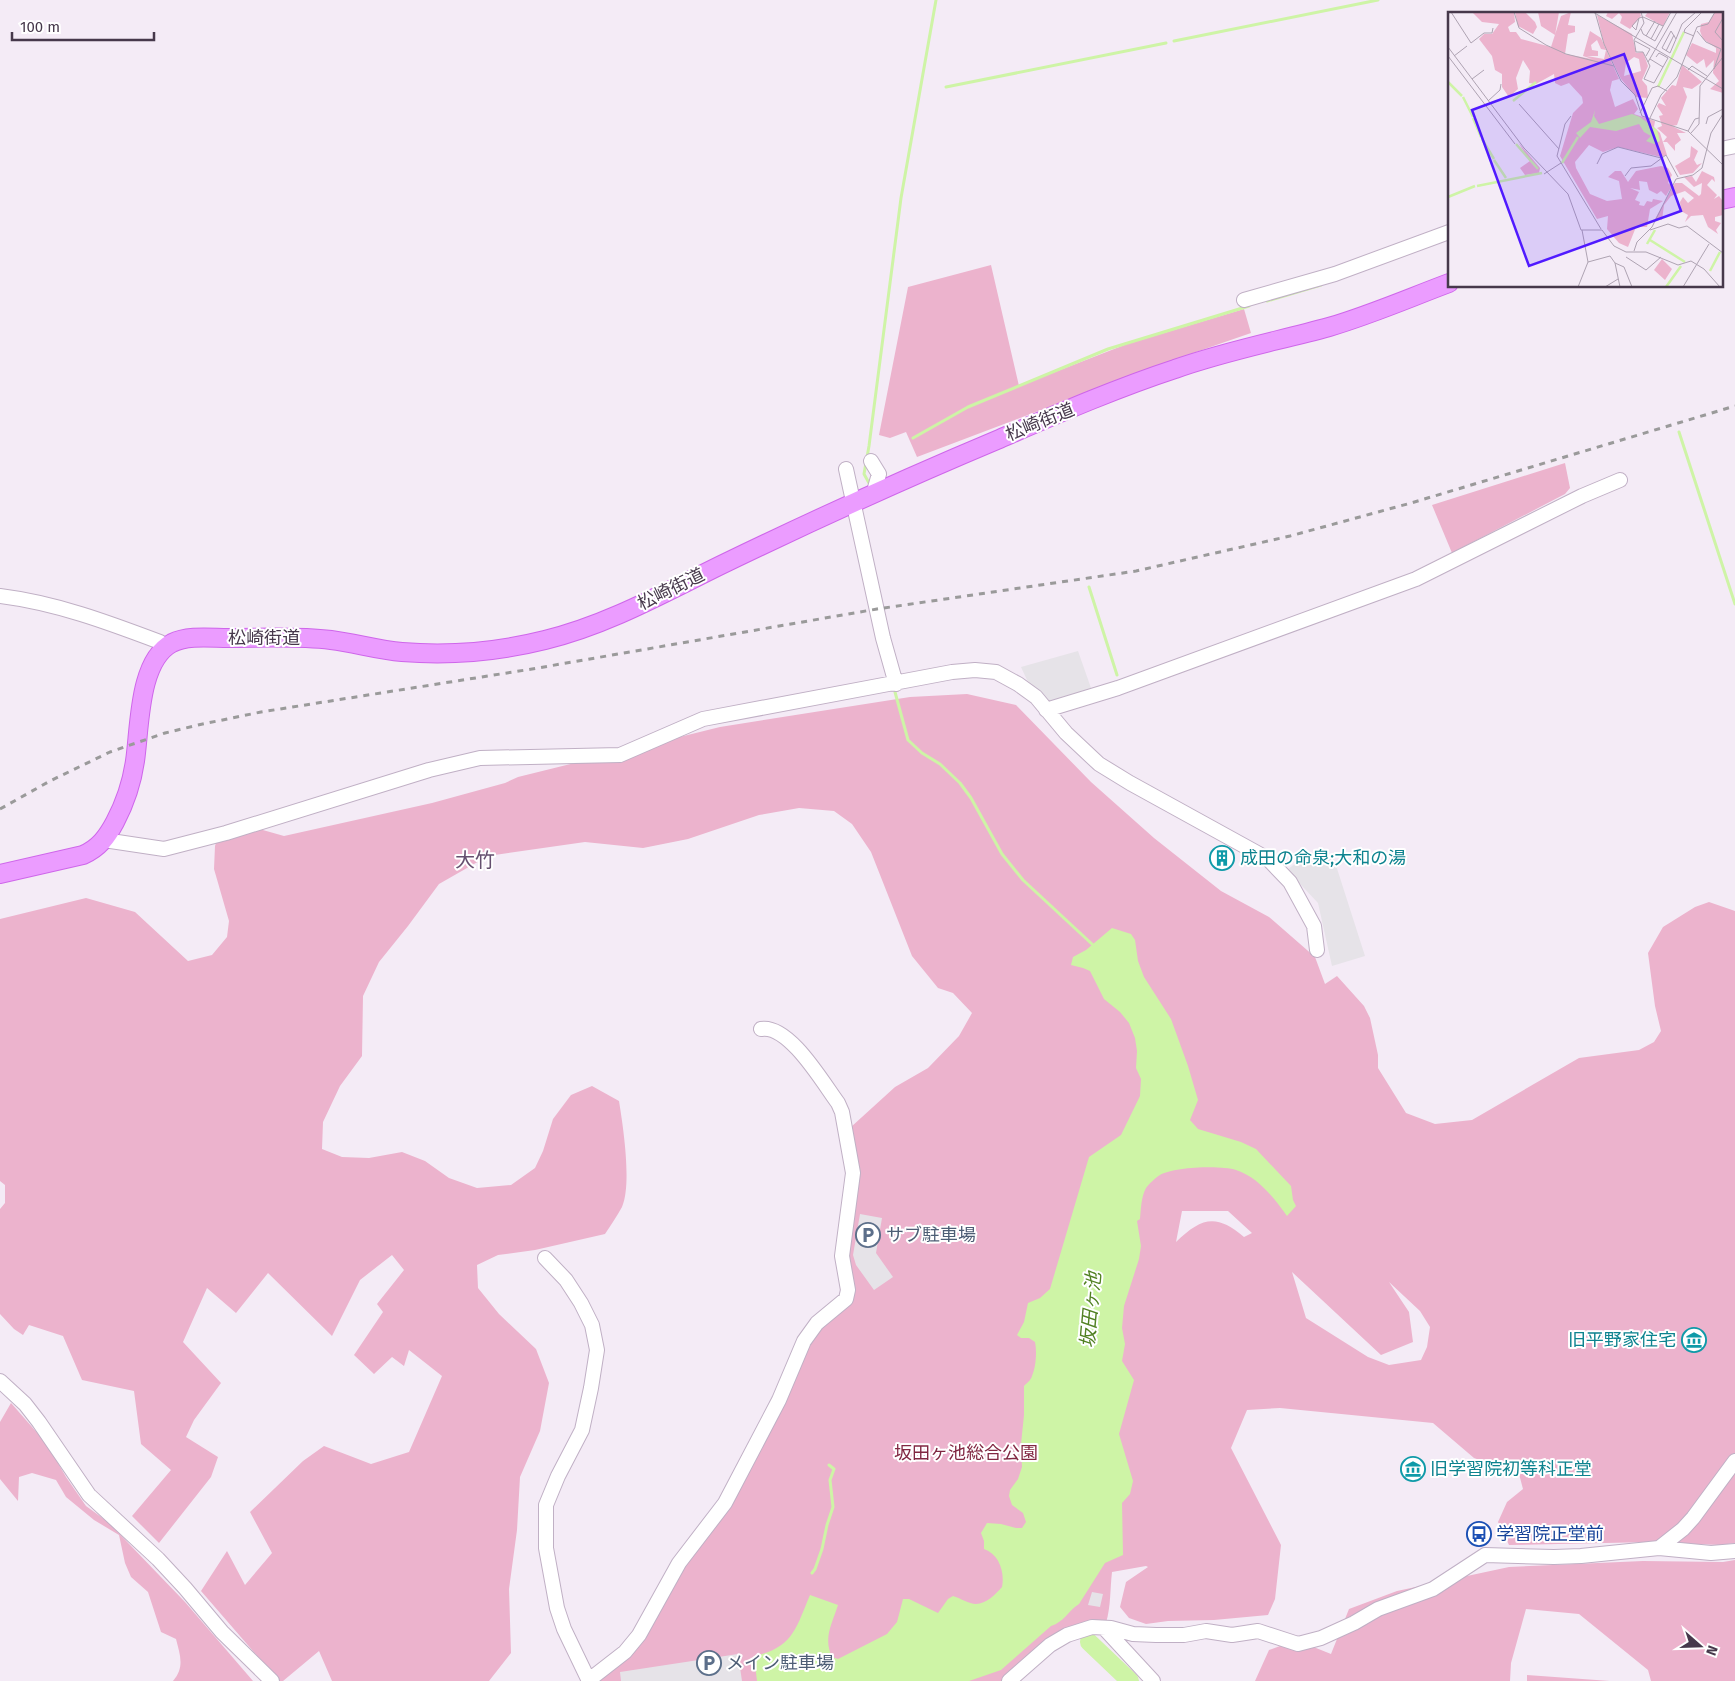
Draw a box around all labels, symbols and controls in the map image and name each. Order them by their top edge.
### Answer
scale bar [12,10,155,42]
inset map [1448,12,1722,288]
text: 100 m [20,18,60,36]
street label: 松崎街道 [1003,398,1077,446]
street label: 松崎街道 [634,563,708,615]
street label: 松崎街道 [228,627,300,649]
building icon: 成田の命泉;大和の湯 [1209,845,1235,871]
place label: 成田の命泉;大和の湯 [1240,847,1406,869]
district label: 大竹 [455,848,495,872]
parking icon: サブ駐車場 [855,1222,881,1248]
place label: サブ駐車場 [886,1224,976,1246]
water label: 坂田ヶ池 [1076,1269,1105,1349]
museum icon: 旧平野家住宅 [1681,1327,1707,1353]
place label: 旧平野家住宅 [1568,1329,1676,1351]
park label: 坂田ヶ池総合公園 [894,1442,1038,1464]
museum icon: 旧学習院初等科正堂 [1400,1456,1426,1482]
place label: 旧学習院初等科正堂 [1430,1458,1592,1480]
bus stop icon: 学習院正堂前 [1466,1521,1492,1547]
place label: 学習院正堂前 [1496,1523,1604,1545]
north arrow [1675,1621,1725,1671]
text: N [1702,1643,1721,1658]
parking icon: メイン駐車場 [696,1650,722,1676]
place label: メイン駐車場 [726,1652,834,1674]

